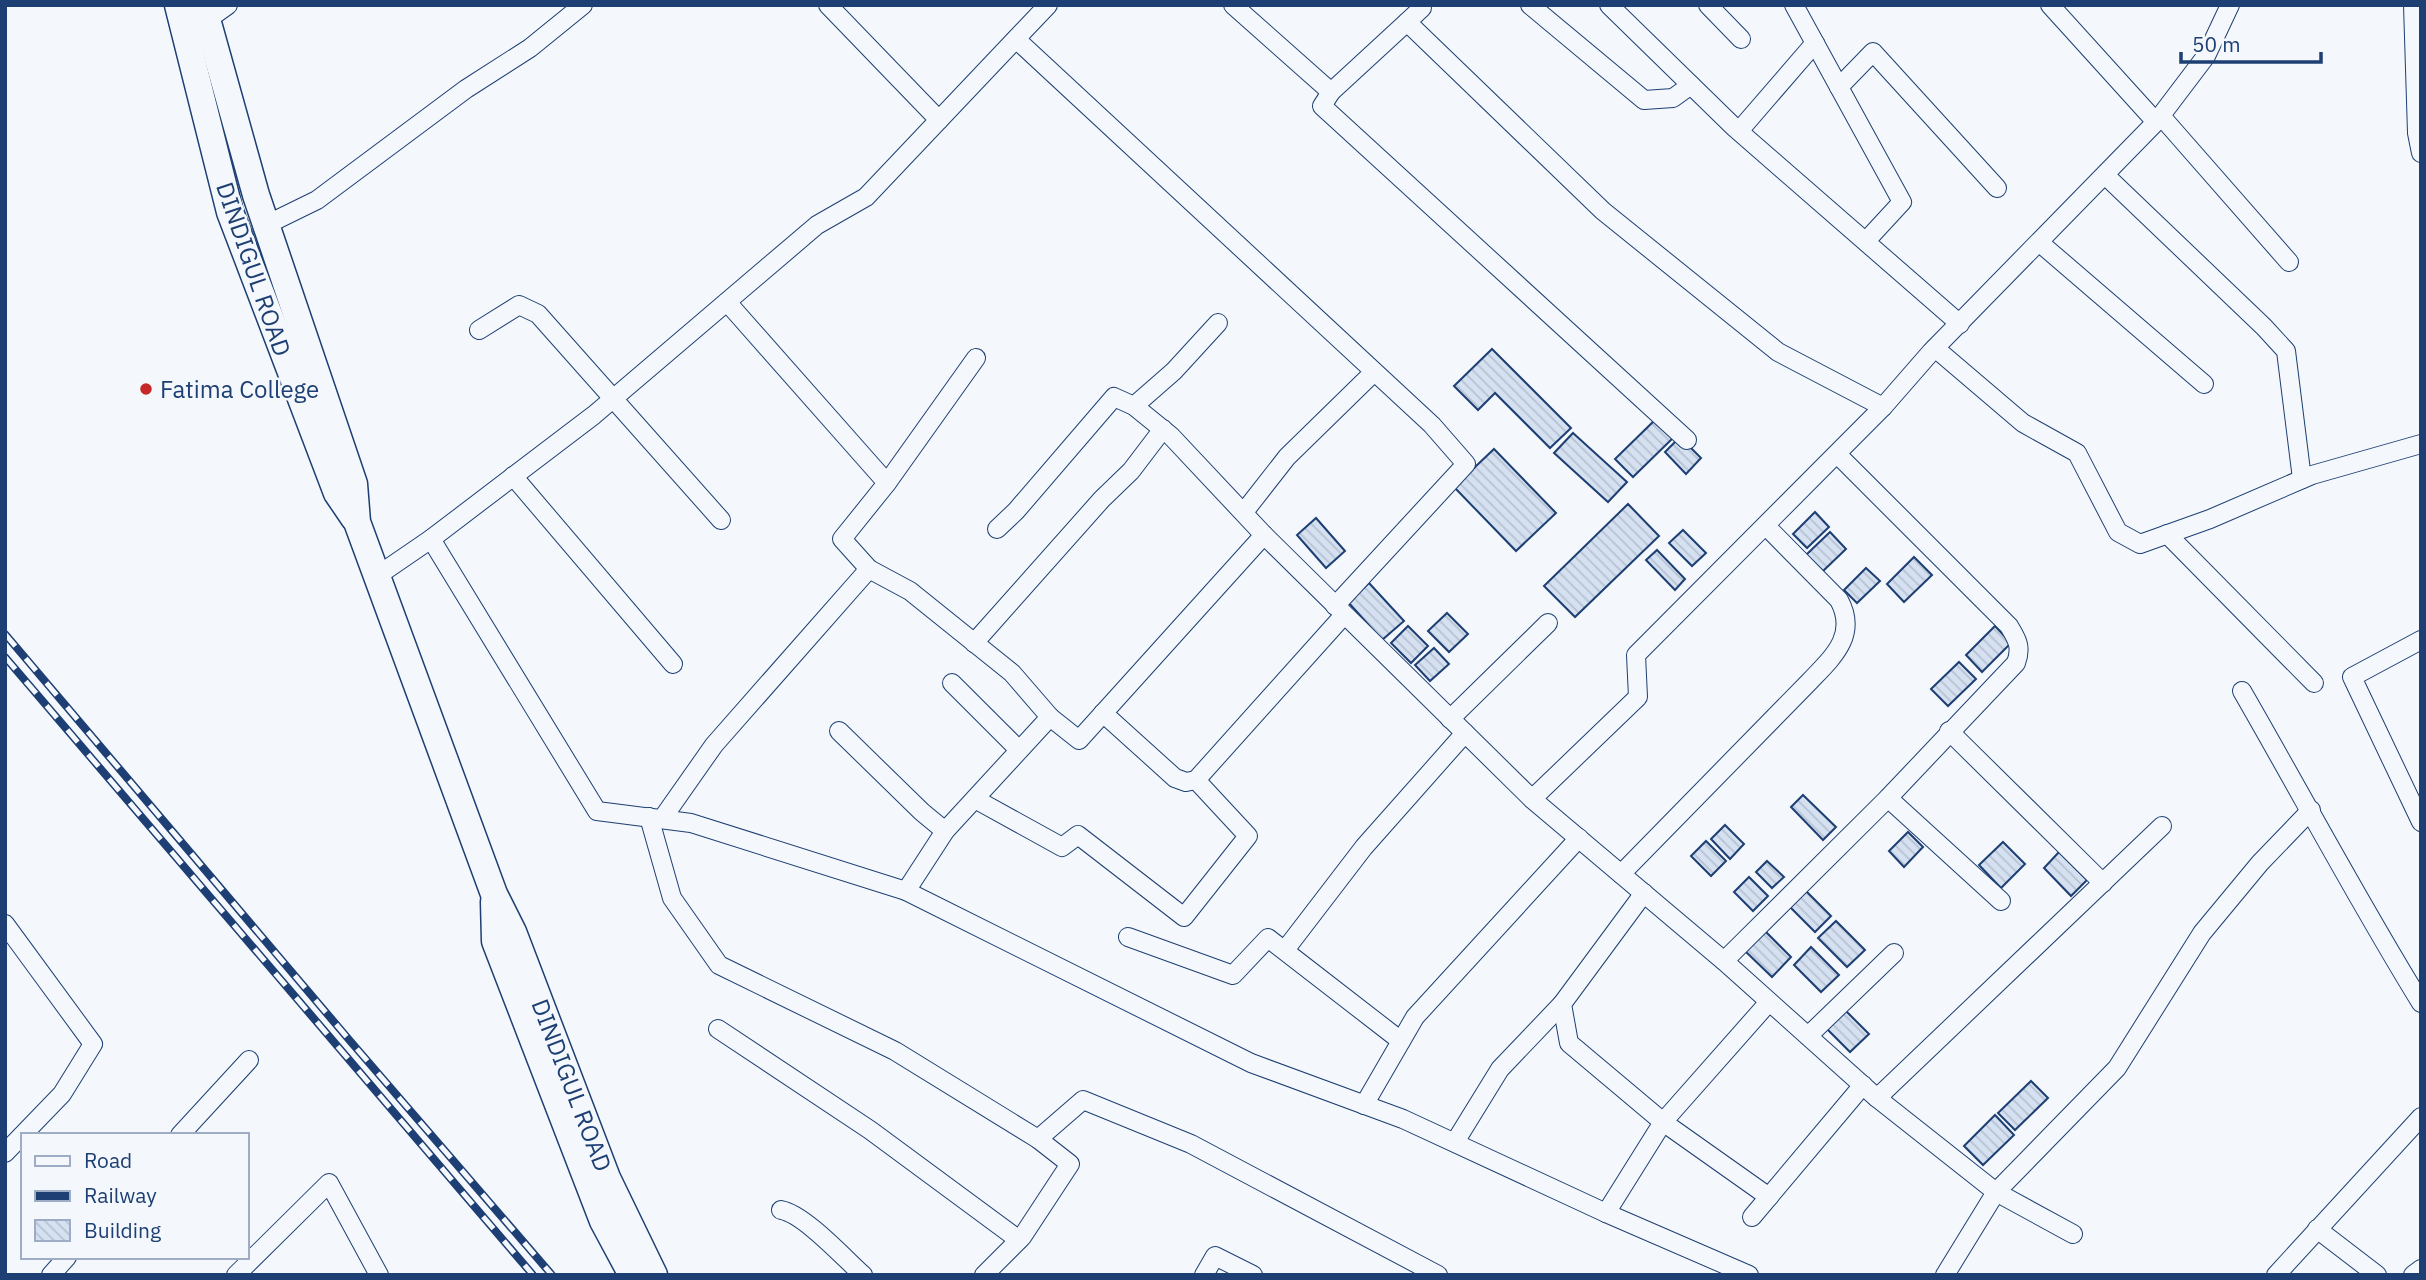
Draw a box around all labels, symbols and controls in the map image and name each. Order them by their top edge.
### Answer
scale bar [2181,21,2321,65]
text: 50 m [2192,30,2241,58]
street label: DINDIGUL ROAD [209,178,299,360]
place label: Fatima College [160,373,319,405]
marker: Fatima College [138,381,154,397]
street label: DINDIGUL ROAD [524,994,620,1176]
legend [21,1133,248,1259]
text: Road [84,1146,132,1174]
text: Railway [84,1181,157,1209]
text: Building [84,1216,161,1244]

